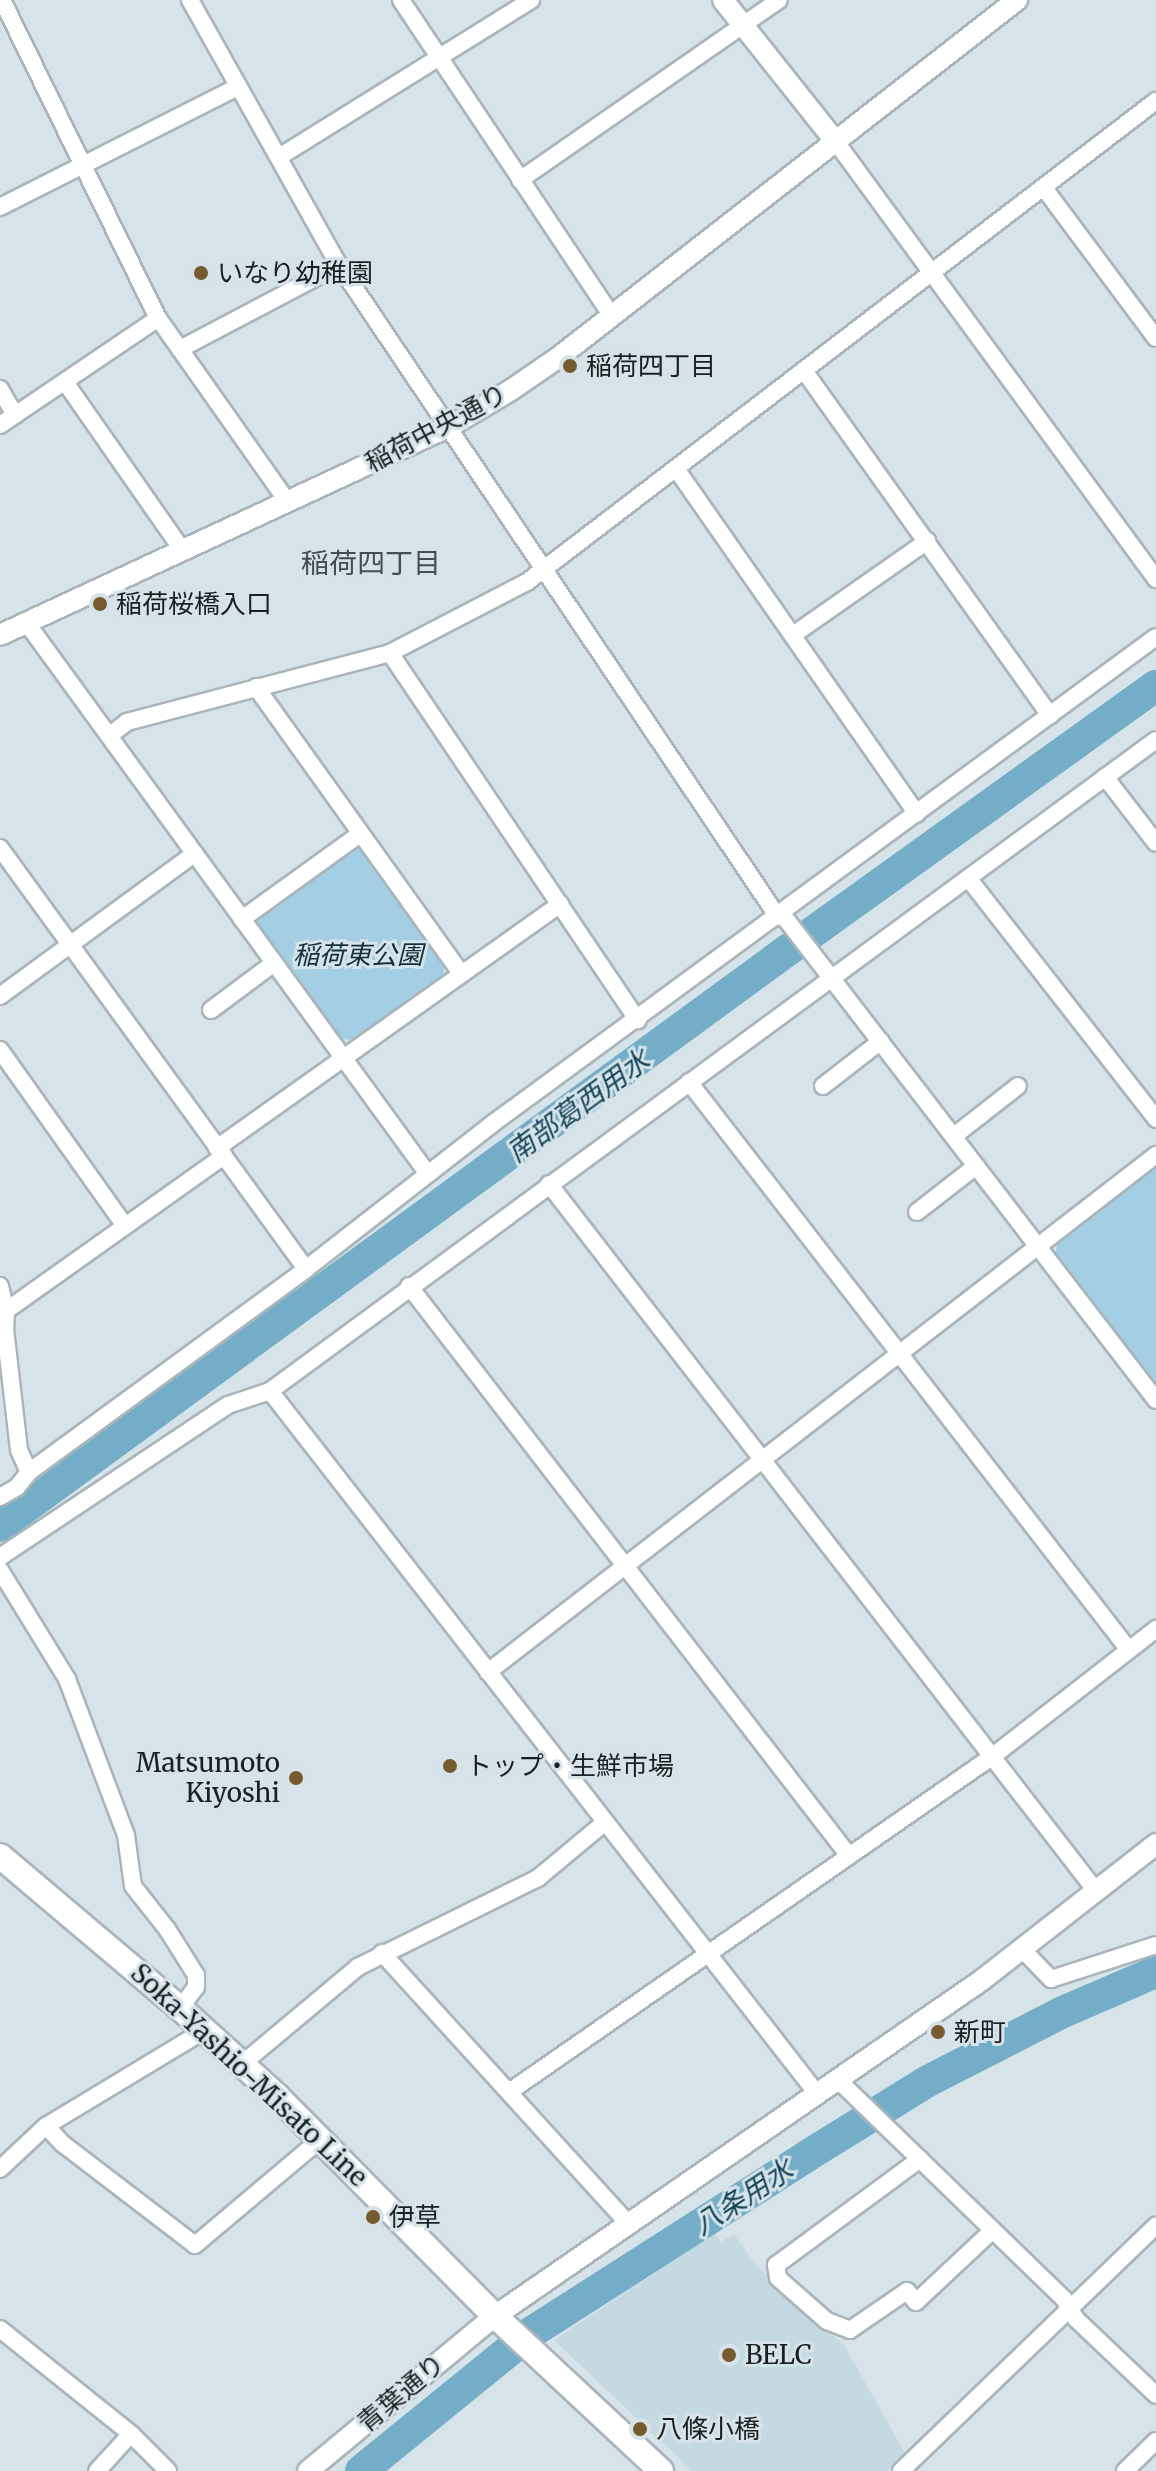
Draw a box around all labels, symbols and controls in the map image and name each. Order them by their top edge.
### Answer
place label: いなり幼稚園 [217,257,373,289]
marker: いなり幼稚園 [192,264,210,282]
place label: 稲荷四丁目 [586,350,716,382]
marker: 稲荷四丁目 [561,357,579,375]
street label: 稲荷中央通り [360,378,512,478]
district label: 稲荷四丁目 [301,546,441,580]
place label: 稲荷桜橋入口 [116,588,272,620]
marker: 稲荷桜橋入口 [91,595,109,613]
park label: 稲荷東公園 [293,939,423,971]
water label: 南部葛西用水 [500,1043,656,1169]
place label: Matsumoto Kiyoshi [136,1747,280,1808]
place label: トップ・生鮮市場 [466,1750,674,1782]
marker: トップ・生鮮市場 [441,1757,459,1775]
marker: Matsumoto Kiyoshi [287,1769,305,1787]
street label: Soka-Yashio-Misato Line [124,1957,374,2193]
place label: 新町 [954,2016,1006,2048]
marker: 新町 [929,2023,947,2041]
water label: 八条用水 [687,2152,799,2242]
place label: 伊草 [389,2201,441,2233]
marker: 伊草 [364,2208,382,2226]
place label: BELC [745,2339,812,2371]
marker: BELC [720,2346,738,2364]
street label: 青葉通り [351,2348,451,2438]
place label: 八條小橋 [656,2413,760,2445]
marker: 八條小橋 [631,2420,649,2438]

